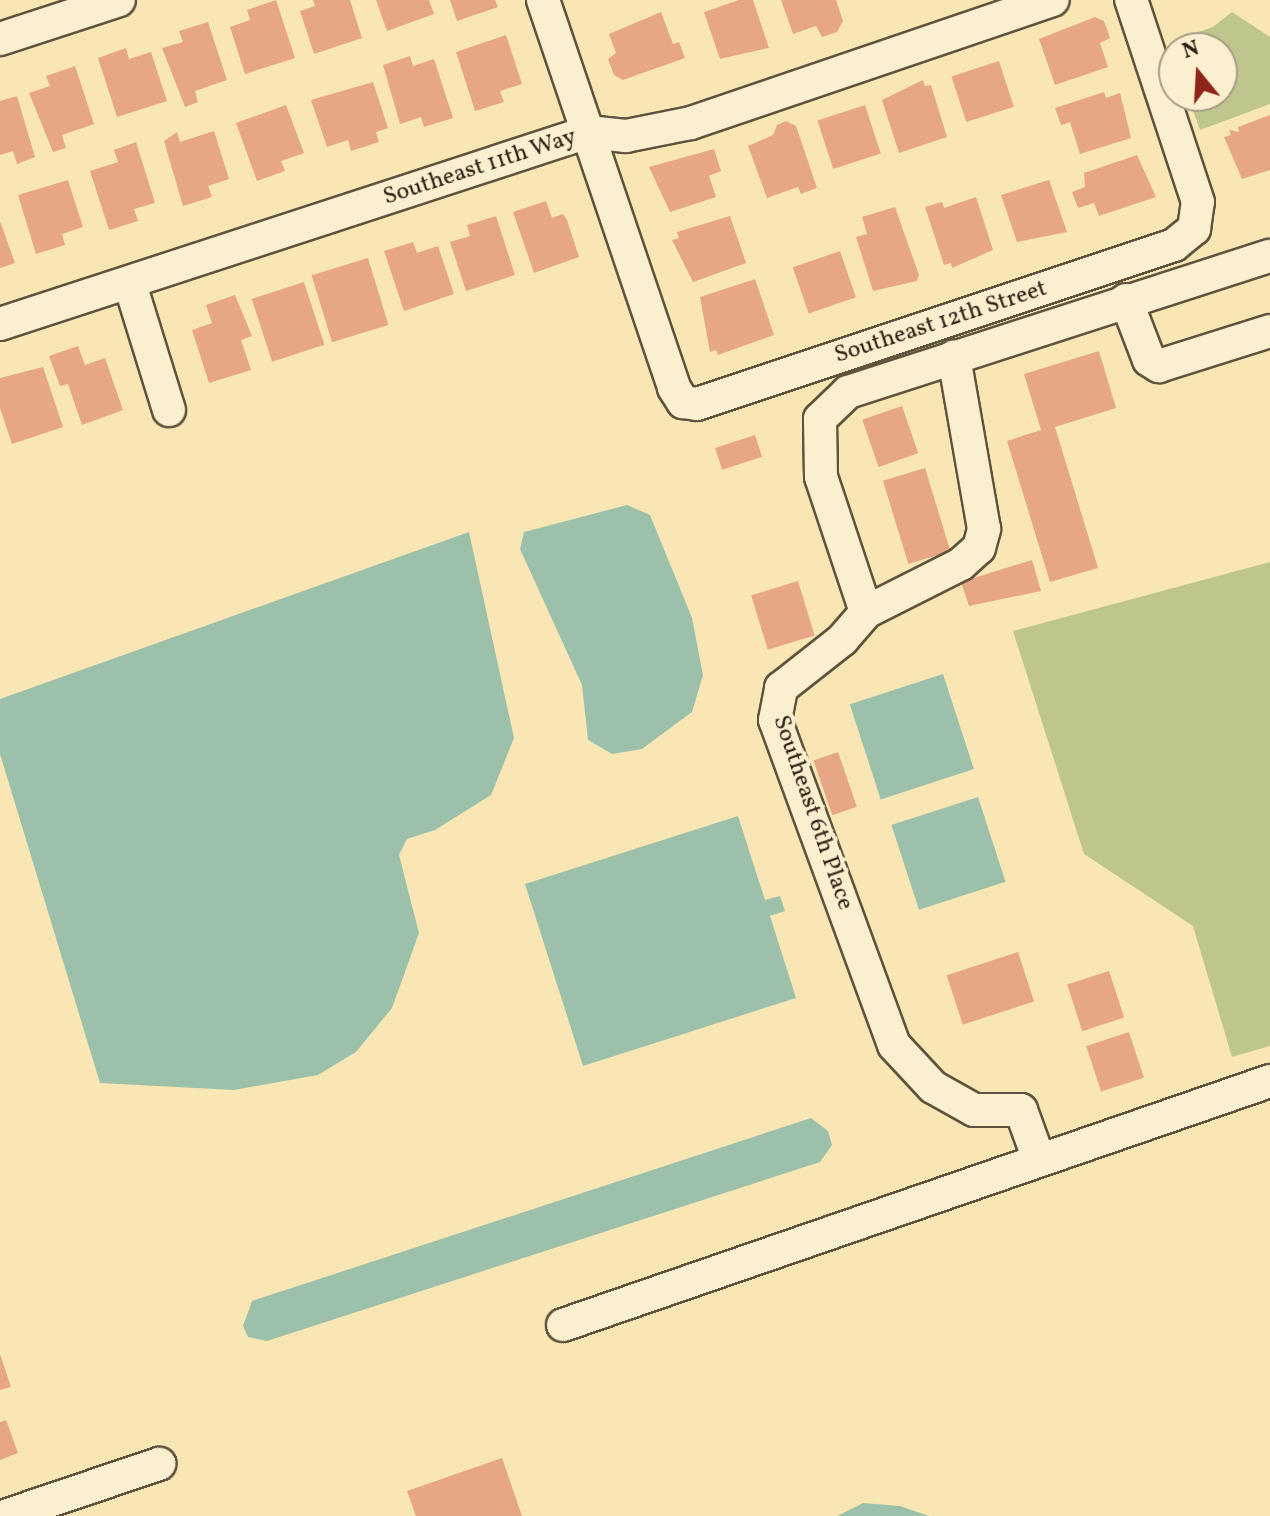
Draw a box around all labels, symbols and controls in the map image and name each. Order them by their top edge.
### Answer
north arrow [1158,32,1238,112]
text: N [1179,33,1203,68]
street label: Southeast 11th Way [380,123,580,213]
street label: Southeast 12th Street [831,275,1051,371]
street label: Southeast 6th Place [765,712,859,914]

